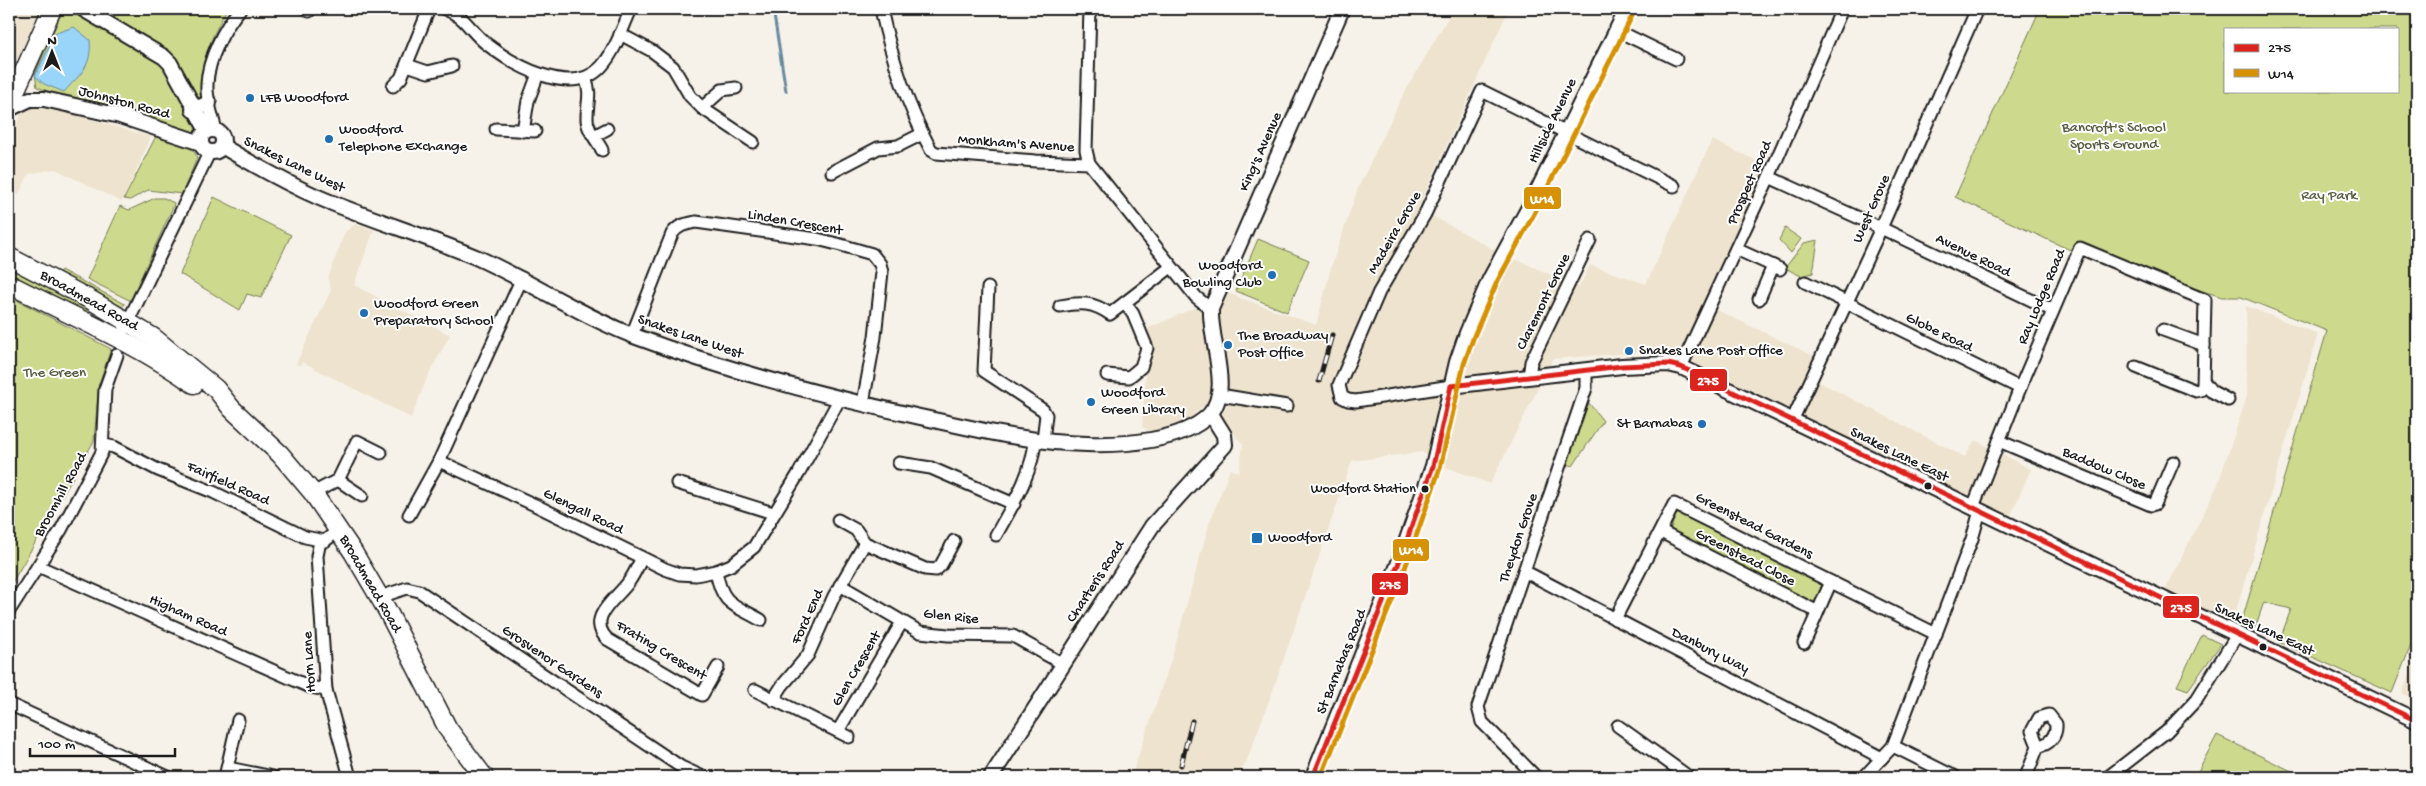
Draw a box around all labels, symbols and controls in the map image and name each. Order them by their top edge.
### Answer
north arrow [28,28,78,78]
legend [2224,28,2398,92]
text: N [47,33,57,50]
text: 275 [2268,40,2291,58]
text: W14 [2268,66,2294,84]
street label: Hillside Avenue [1525,75,1581,166]
street label: Johnston Road [76,82,173,124]
place label: LFB Woodford [260,89,349,107]
marker: LFB Woodford [244,92,256,104]
street label: King's Avenue [1235,109,1287,195]
park label: Bancroft's School Sports Ground [2061,119,2166,154]
place label: Woodford Telephone Exchange [338,121,468,156]
street label: Monkham's Avenue [957,131,1075,157]
street label: Snakes Lane West [240,133,349,198]
marker: Woodford Telephone Exchange [323,133,335,145]
street label: Prospect Road [1723,137,1777,228]
street label: West Grove [1849,172,1895,246]
line badge: W14 [1523,186,1562,210]
park label: Ray Park [2301,187,2358,205]
street label: Madeira Grove [1364,188,1426,278]
text: W14 [1529,192,1554,209]
street label: Linden Crescent [746,206,846,241]
street label: Avenue Road [1932,230,2015,282]
street label: Ray Lodge Road [2014,246,2071,347]
street label: Claremont Grove [1513,251,1575,353]
place label: Woodford Bowling Club [1182,257,1263,292]
street label: Broadmead Road [36,266,142,336]
marker: Woodford Bowling Club [1266,269,1278,281]
place label: Woodford Green Preparatory School [373,295,494,330]
marker: Woodford Green Preparatory School [358,307,370,319]
street label: Globe Road [1902,309,1977,358]
street label: Snakes Lane West [635,311,747,364]
place label: The Broadway Post Office [1237,327,1329,362]
marker: The Broadway Post Office [1222,339,1234,351]
place label: Snakes Lane Post Office [1639,342,1783,360]
marker: Snakes Lane Post Office [1623,345,1635,357]
park label: The Green [23,364,86,382]
line badge: 275 [1689,368,1728,392]
text: 275 [1697,374,1719,391]
place label: Woodford Green Library [1101,384,1186,419]
marker: Woodford Green Library [1085,396,1097,408]
place label: St Barnabas [1617,415,1692,433]
marker: St Barnabas [1696,418,1708,430]
street label: Snakes Lane East [1847,423,1953,487]
street label: Baddow Close [2059,443,2149,495]
street label: Broomhill Road [30,449,92,541]
street label: Fairfield Road [183,457,273,511]
place label: Woodford Station [1311,481,1416,498]
unlabelled marker [1923,481,1933,491]
marker: Woodford Station [1420,484,1430,494]
street label: Glengall Road [540,485,627,540]
street label: Greenstead Gardens [1692,489,1816,564]
street label: Theydon Grove [1495,491,1543,586]
street label: Greenstead Close [1692,525,1798,591]
place label: Woodford [1268,529,1333,547]
street label: Broadmead Road [334,531,406,637]
marker: Woodford [1250,531,1264,545]
street label: Charteris Road [1063,537,1130,626]
line badge: W14 [1392,538,1430,562]
text: W14 [1398,543,1423,560]
line badge: 275 [1371,572,1409,596]
text: 275 [1379,578,1401,595]
street label: Ford End [787,586,829,648]
street label: Higham Road [146,591,231,642]
line badge: 275 [2162,595,2200,619]
street label: Snakes Lane East [2211,599,2318,662]
text: 275 [2170,601,2192,618]
street label: Glen Rise [922,605,980,629]
street label: St Barnabas Road [1313,606,1372,717]
street label: Frating Crescent [611,616,711,686]
street label: Grosvenor Gardens [498,621,607,703]
street label: Danbury Way [1667,623,1752,679]
street label: Glen Crescent [828,627,887,710]
street label: Horn Lane [299,631,321,693]
unlabelled marker [2258,642,2268,652]
scale bar [30,726,175,758]
text: 100 m [37,736,76,754]

